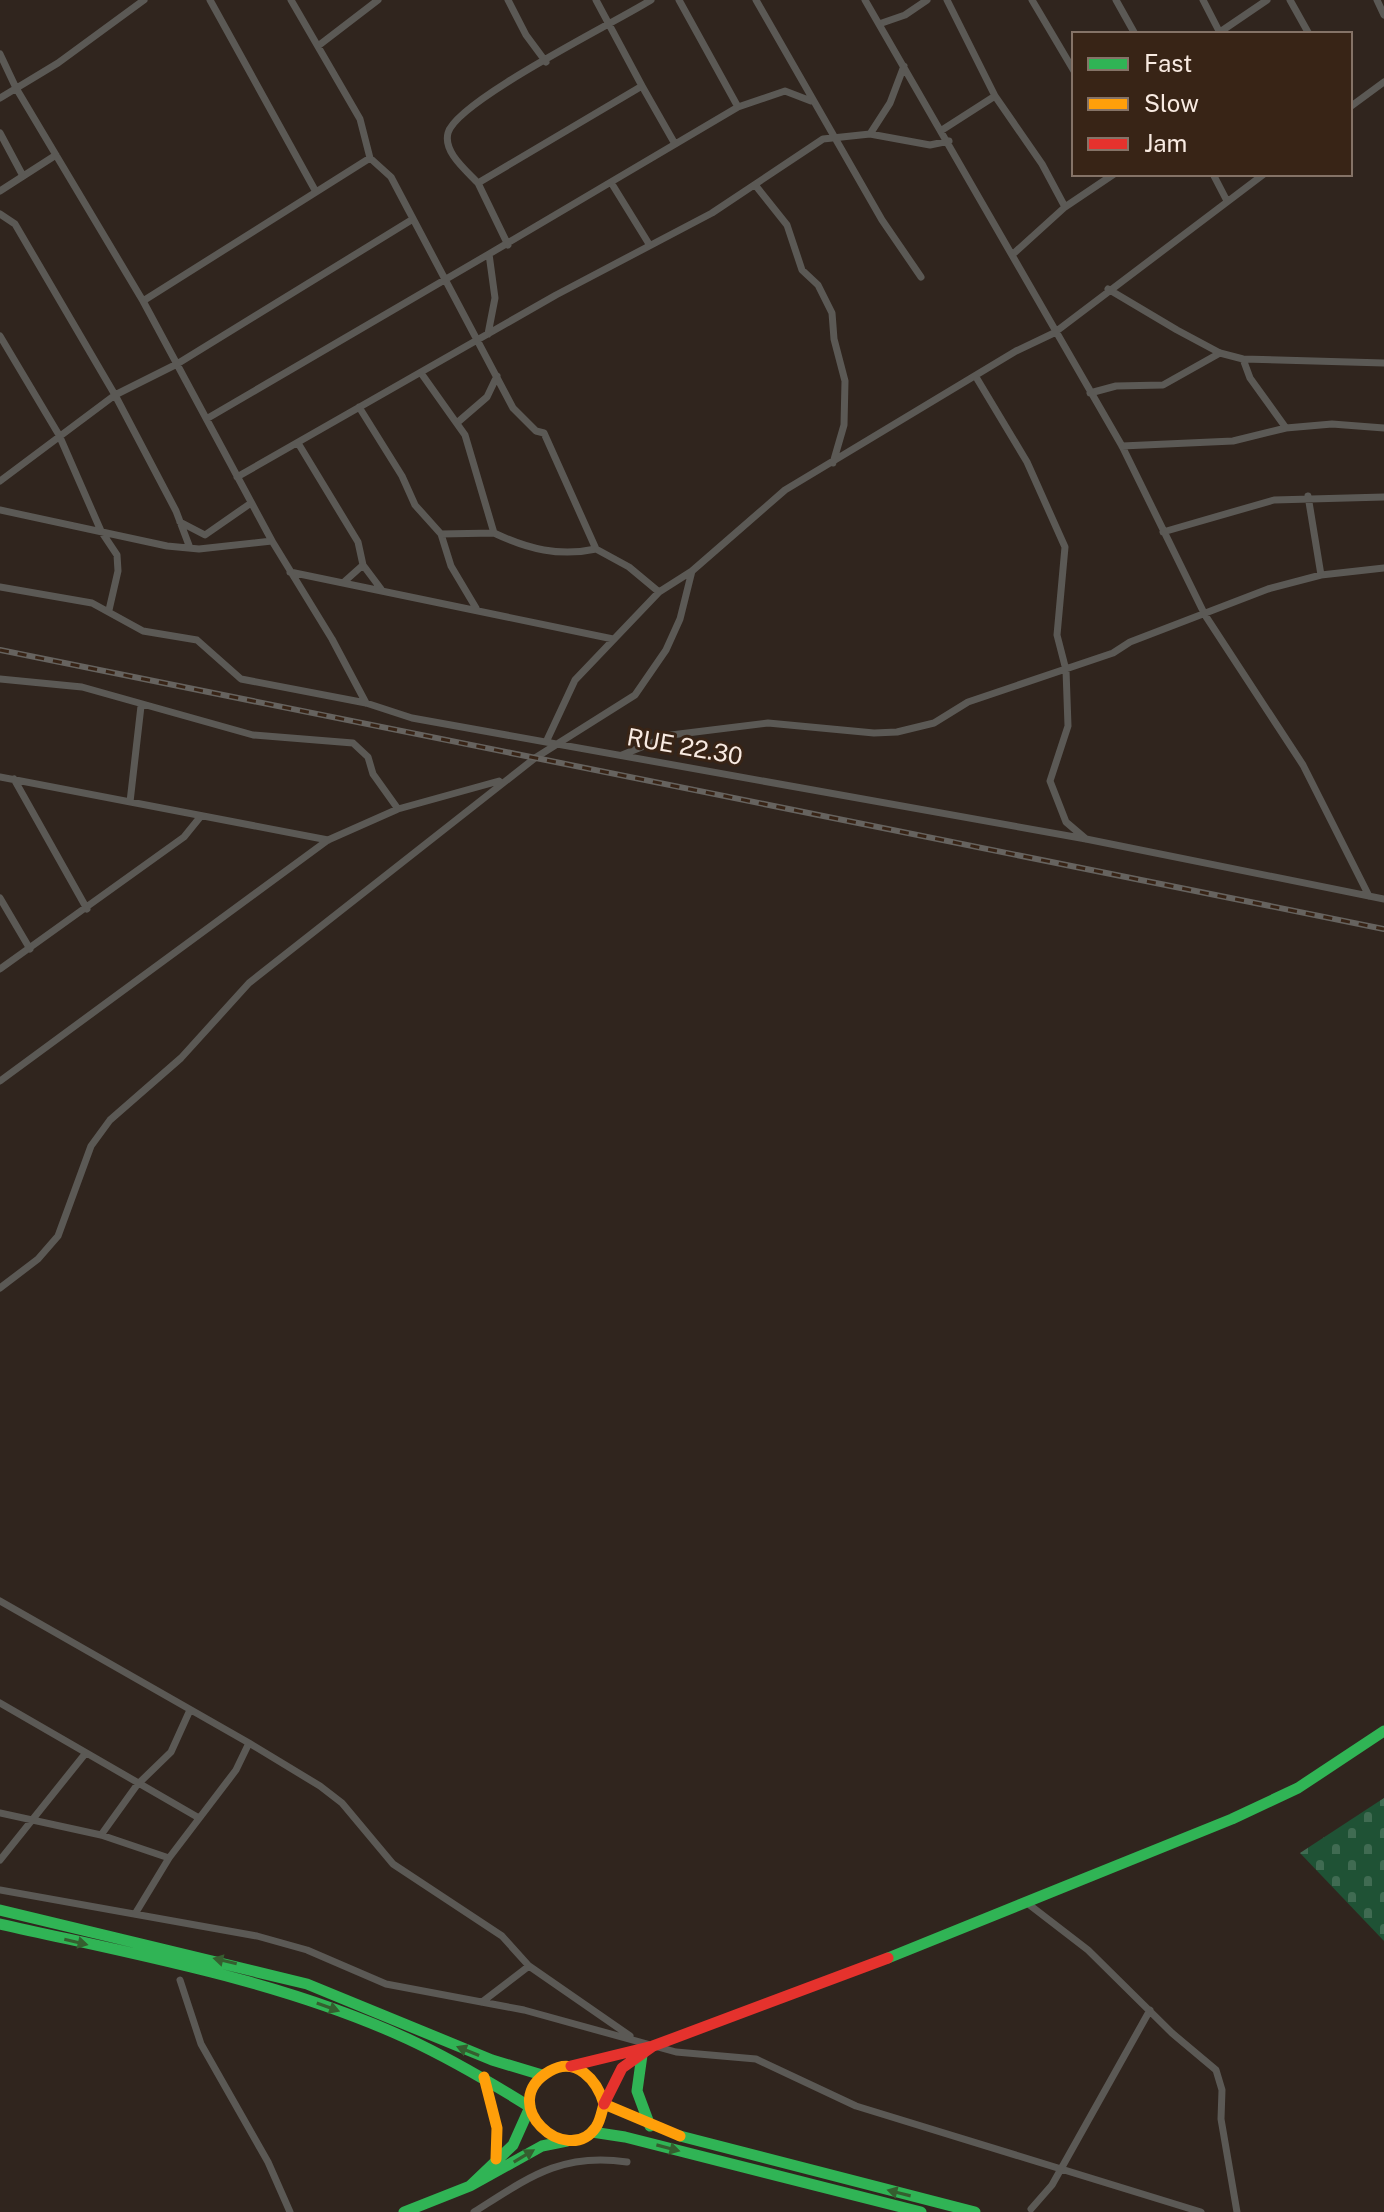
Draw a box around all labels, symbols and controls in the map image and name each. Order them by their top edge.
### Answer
legend [1072,32,1352,176]
text: Fast [1144,49,1192,77]
text: Slow [1144,89,1199,117]
text: Jam [1144,129,1187,157]
street label: RUE 22.30 [625,722,745,770]
one-way arrow [64,1936,89,1949]
one-way arrow [212,1954,237,1967]
one-way arrow [316,2001,340,2013]
one-way arrow [456,2044,480,2057]
one-way arrow [655,2143,680,2155]
one-way arrow [513,2150,535,2164]
one-way arrow [887,2186,912,2198]

